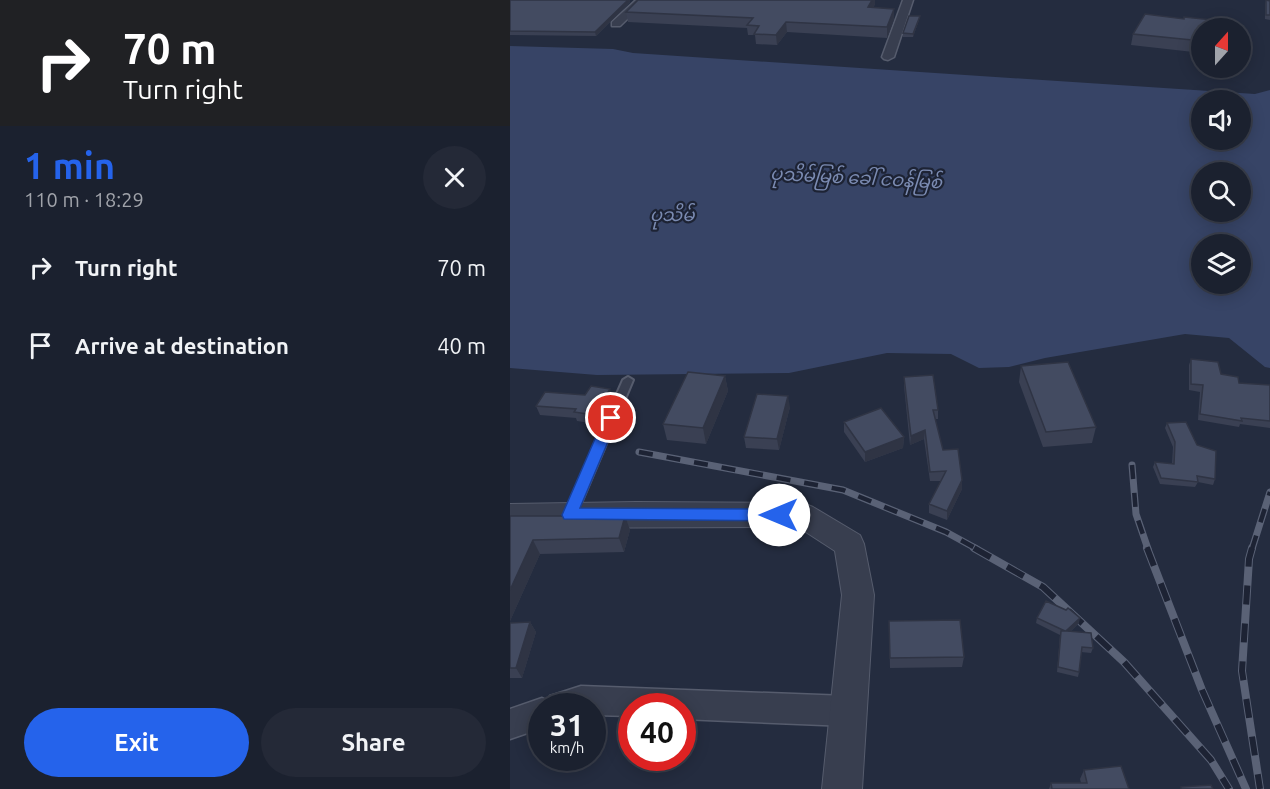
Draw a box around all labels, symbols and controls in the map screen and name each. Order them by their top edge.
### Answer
north arrow [1191,18,1251,78]
map controls [1191,18,1251,294]
icon: right [24,24,102,102]
text: 70 m [123,25,217,72]
text: Turn right [123,74,243,104]
button: sound [1191,90,1251,150]
text: 1 min [24,145,115,186]
button: close [423,146,486,209]
water label: ပုသိမ်မြစ် ခေါ် ငဝန်မြစ် [769,161,944,198]
button: search [1191,162,1251,222]
text: 110 m · 18:29 [24,188,144,211]
water label: ပုသိမ် [650,202,696,230]
button: layers [1191,234,1251,294]
icon: right [24,251,57,284]
text: Turn right [75,255,177,280]
text: 70 m [437,255,486,280]
icon: arrive [24,329,57,362]
text: Arrive at destination [75,333,289,358]
text: 40 m [437,333,486,358]
pin [585,392,636,443]
icon: arrive [594,401,627,434]
position arrow [747,483,811,547]
speed limit sign: 40 [618,693,696,771]
button: Exit [24,708,249,777]
button: Share [261,708,486,777]
text: 31 [550,708,584,742]
text: km/h [550,739,584,756]

